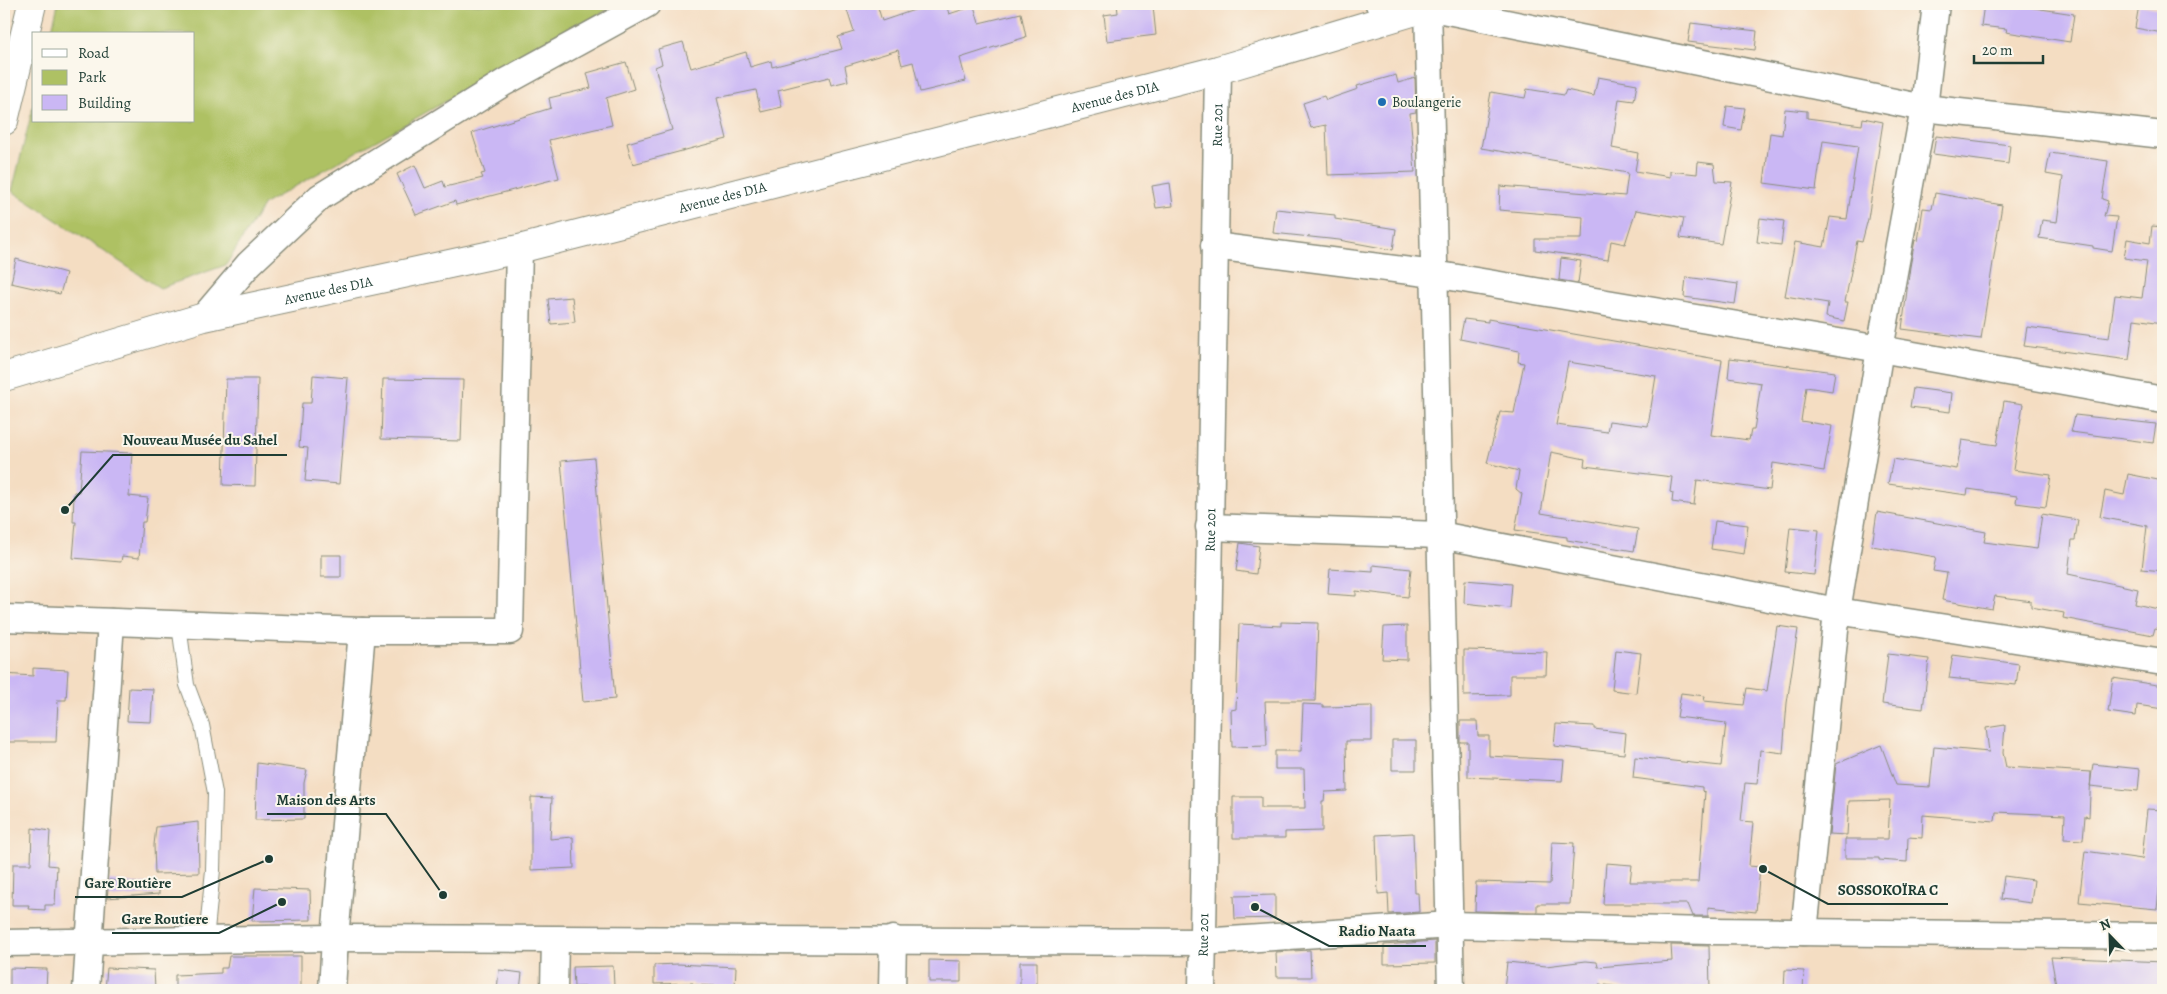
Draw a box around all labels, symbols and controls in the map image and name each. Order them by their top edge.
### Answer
legend [32,32,195,122]
scale bar [1974,32,2043,64]
text: 20 m [1982,40,2013,60]
text: Road [78,43,110,63]
text: Park [78,67,107,87]
street label: Avenue des DIA [1068,76,1161,118]
text: Building [78,93,131,113]
place label: Boulangerie [1392,93,1461,112]
marker: Boulangerie [1376,96,1388,108]
street label: Rue 201 [1208,103,1227,147]
street label: Avenue des DIA [676,177,769,218]
street label: Avenue des DIA [282,272,375,310]
callout: Nouveau Musée du Sahel [113,425,287,455]
text: Nouveau Musée du Sahel [123,430,277,450]
street label: Rue 201 [1201,508,1220,552]
callout: Maison des Arts [267,784,386,814]
text: Maison des Arts [276,790,376,810]
callout: Gare Routière [75,867,182,897]
text: Gare Routière [85,873,171,893]
callout: SOSSOKOÏRA C [1828,874,1948,904]
text: SOSSOKOÏRA C [1838,880,1938,900]
callout: Gare Routiere [112,903,219,933]
text: Gare Routiere [122,909,208,929]
north arrow [2084,912,2134,962]
street label: Rue 201 [1194,913,1213,957]
text: N [2097,914,2114,935]
callout: Radio Naata [1329,916,1426,946]
text: Radio Naata [1339,921,1416,941]

